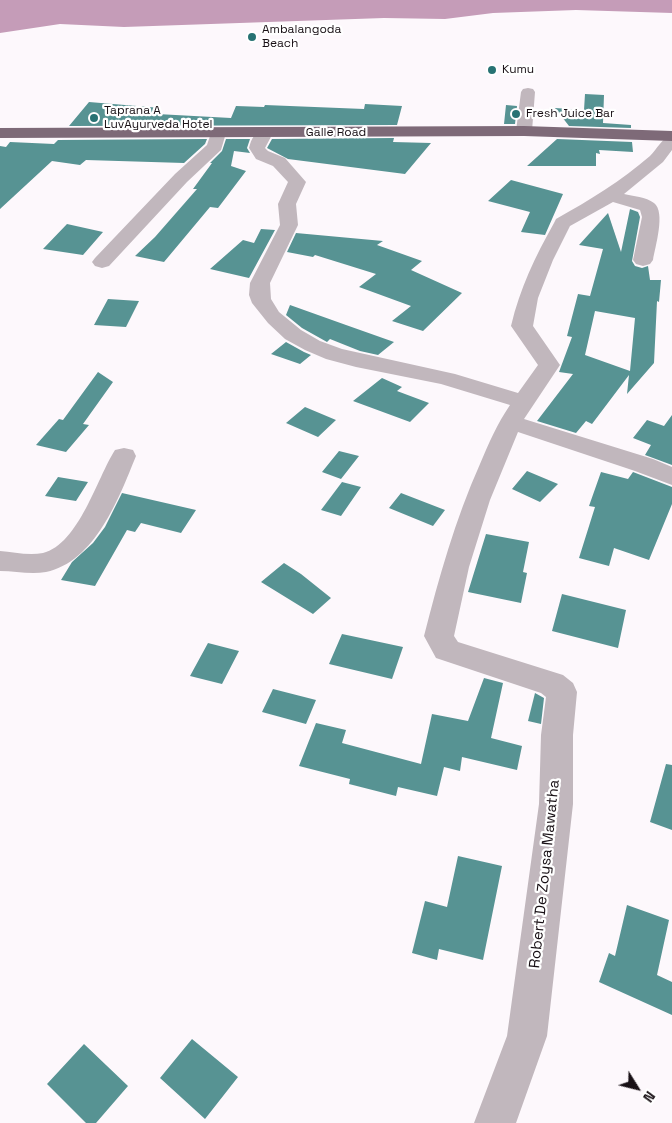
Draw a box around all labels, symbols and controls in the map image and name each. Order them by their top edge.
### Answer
place label: Ambalangoda Beach [262,23,341,51]
marker: Ambalangoda Beach [246,31,258,43]
place label: Kumu [502,63,534,77]
marker: Kumu [486,64,498,76]
place label: Taprana A LuvAyurveda Hotel [104,104,213,132]
place label: Fresh Juice Bar [526,107,614,121]
marker: Fresh Juice Bar [510,108,522,120]
marker: Taprana A LuvAyurveda Hotel [88,112,100,124]
street label: Galle Road [306,126,366,140]
street label: Robert De Zoysa Mawatha [526,779,564,969]
north arrow [612,1063,662,1113]
text: N [639,1088,659,1106]

